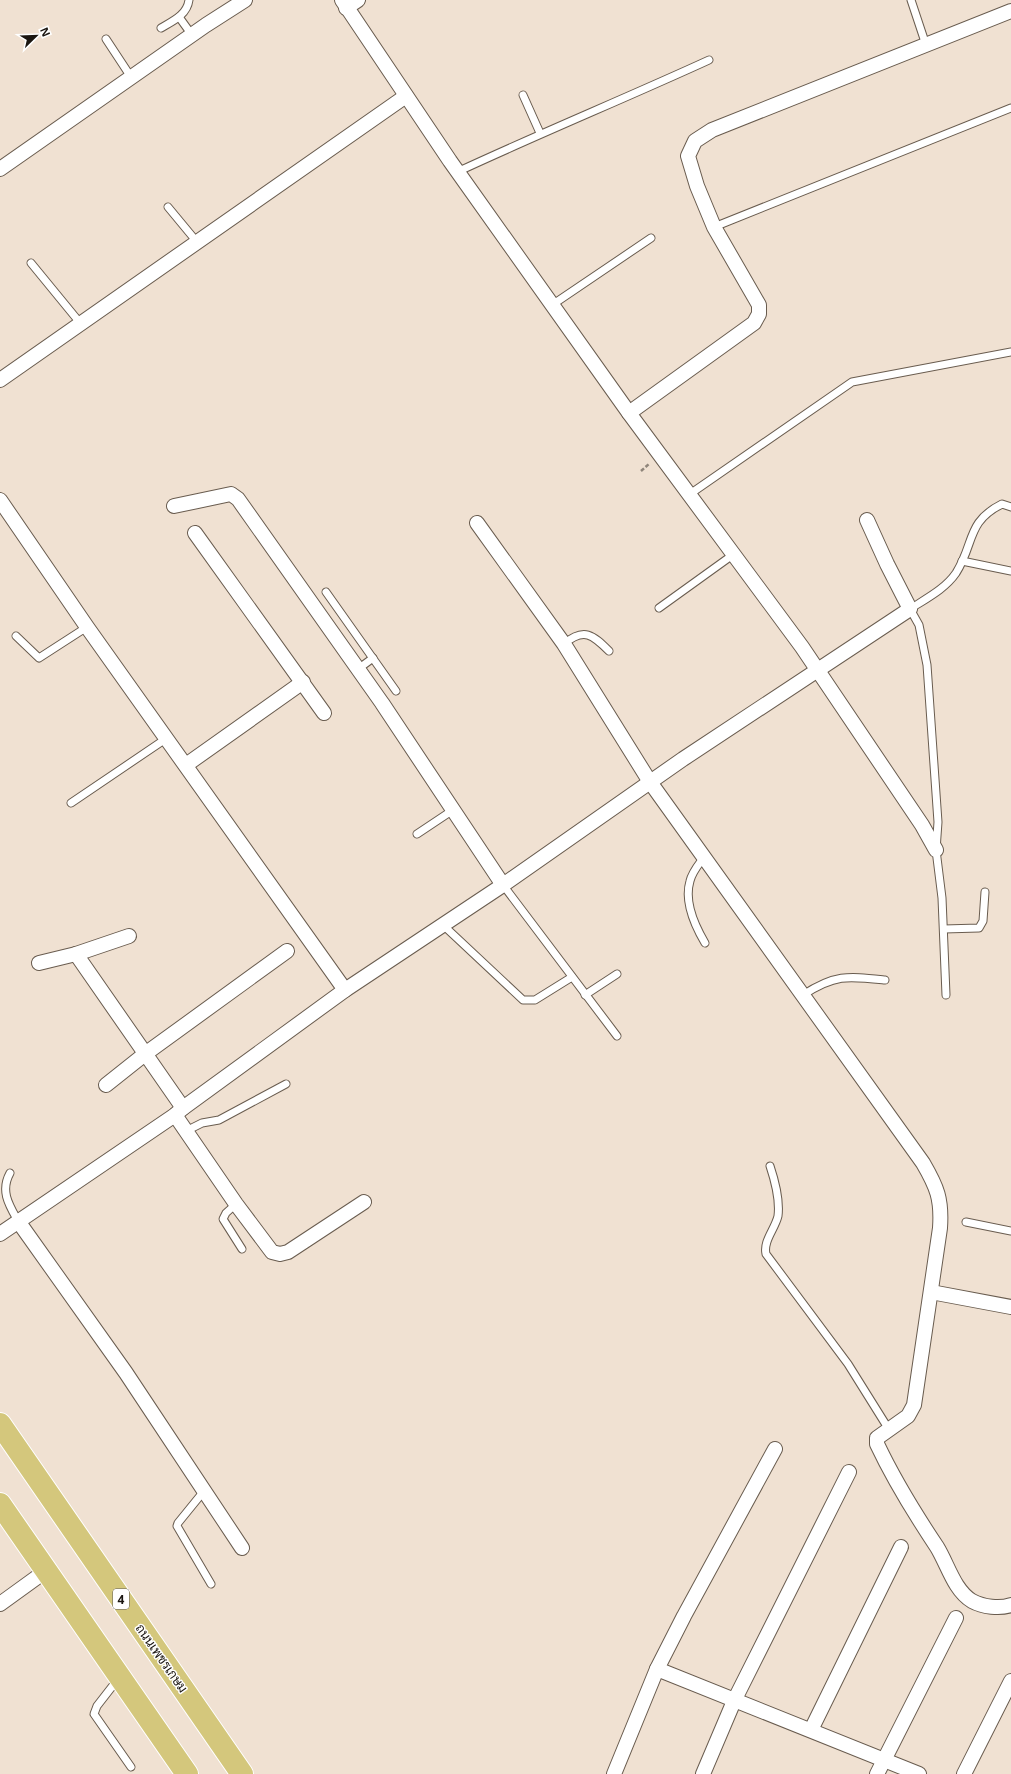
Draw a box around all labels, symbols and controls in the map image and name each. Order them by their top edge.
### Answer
north arrow [16,16,56,56]
text: N [37,25,54,39]
road number: 4 [113,1589,129,1609]
street label: ถนนเพชรเกษม [132,1620,192,1696]

